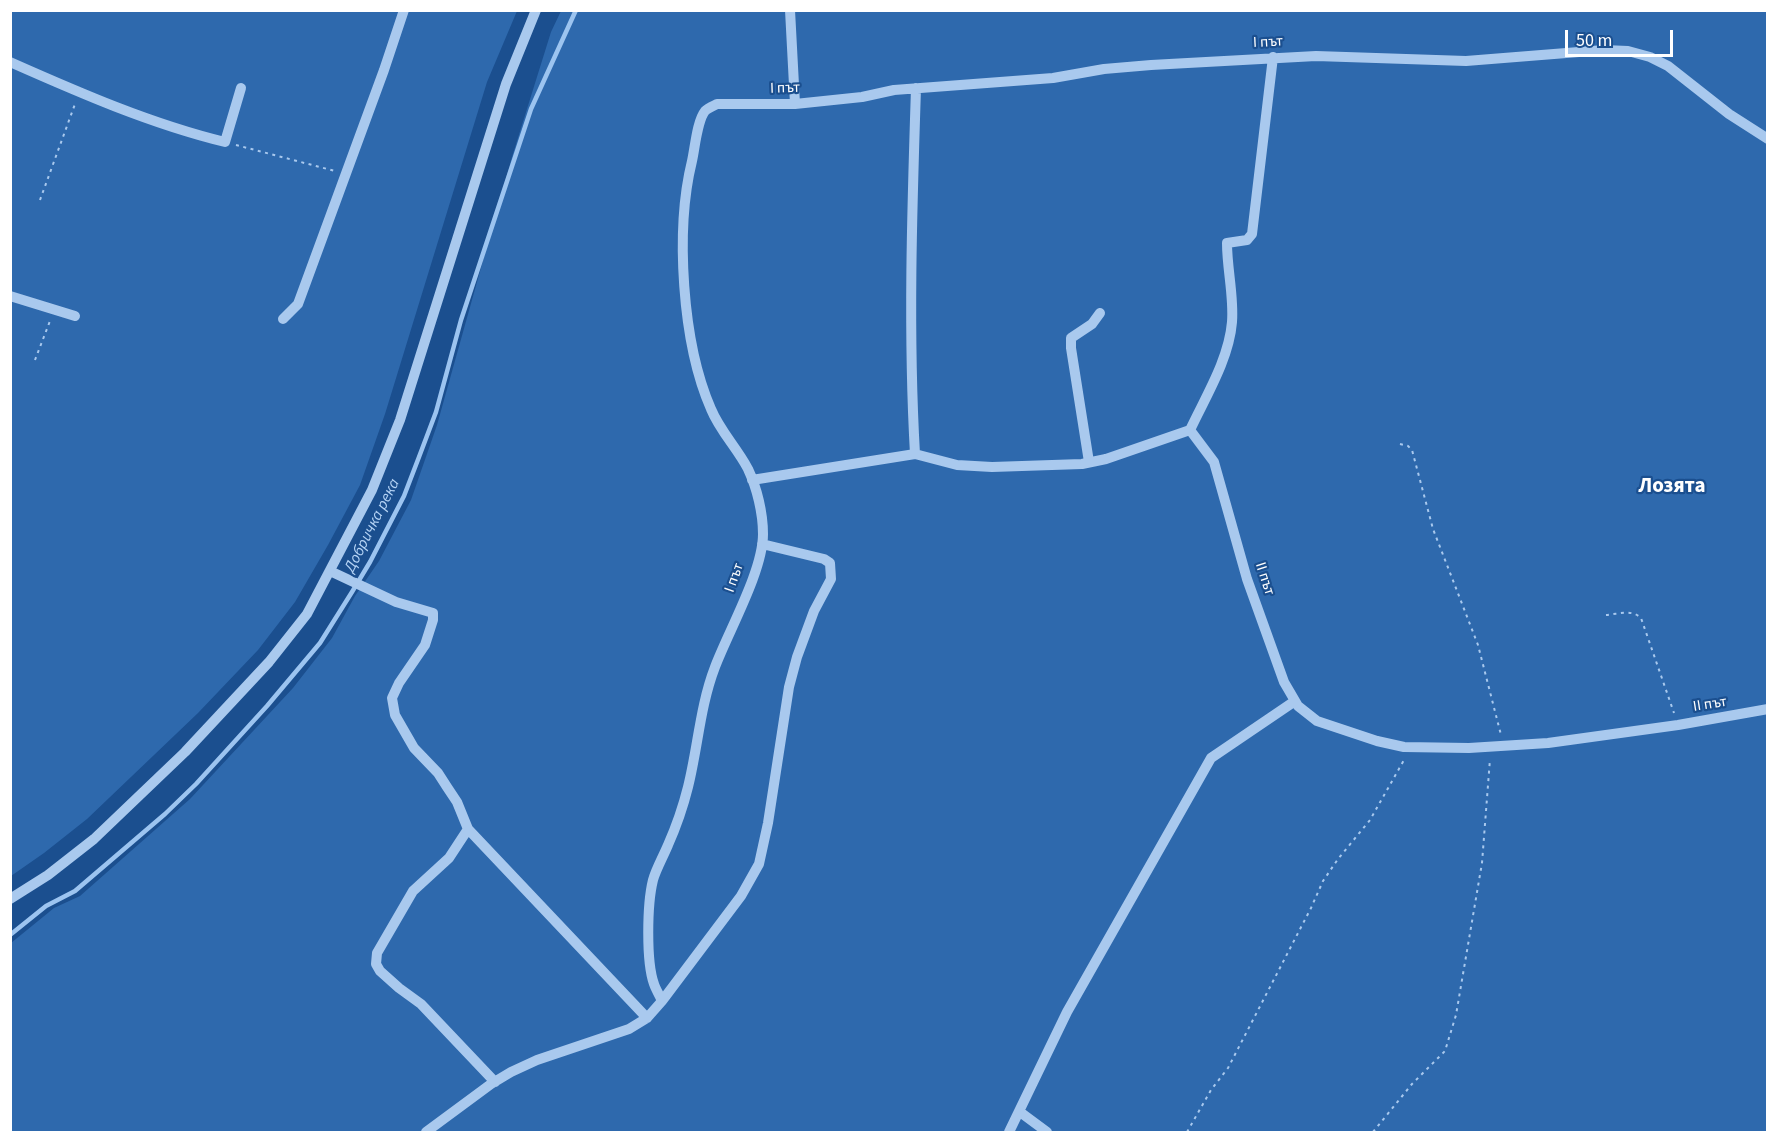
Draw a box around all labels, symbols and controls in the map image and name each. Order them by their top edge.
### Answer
scale bar [1568,18,1676,56]
text: 50 m [1576,28,1612,53]
street label: І път [1253,33,1283,53]
street label: І път [770,79,800,99]
district label: Лозята [1638,474,1706,500]
water label: Добричка река [341,476,405,576]
street label: ІІ път [1250,560,1278,598]
street label: І път [721,561,749,595]
street label: ІІ път [1692,693,1728,717]

